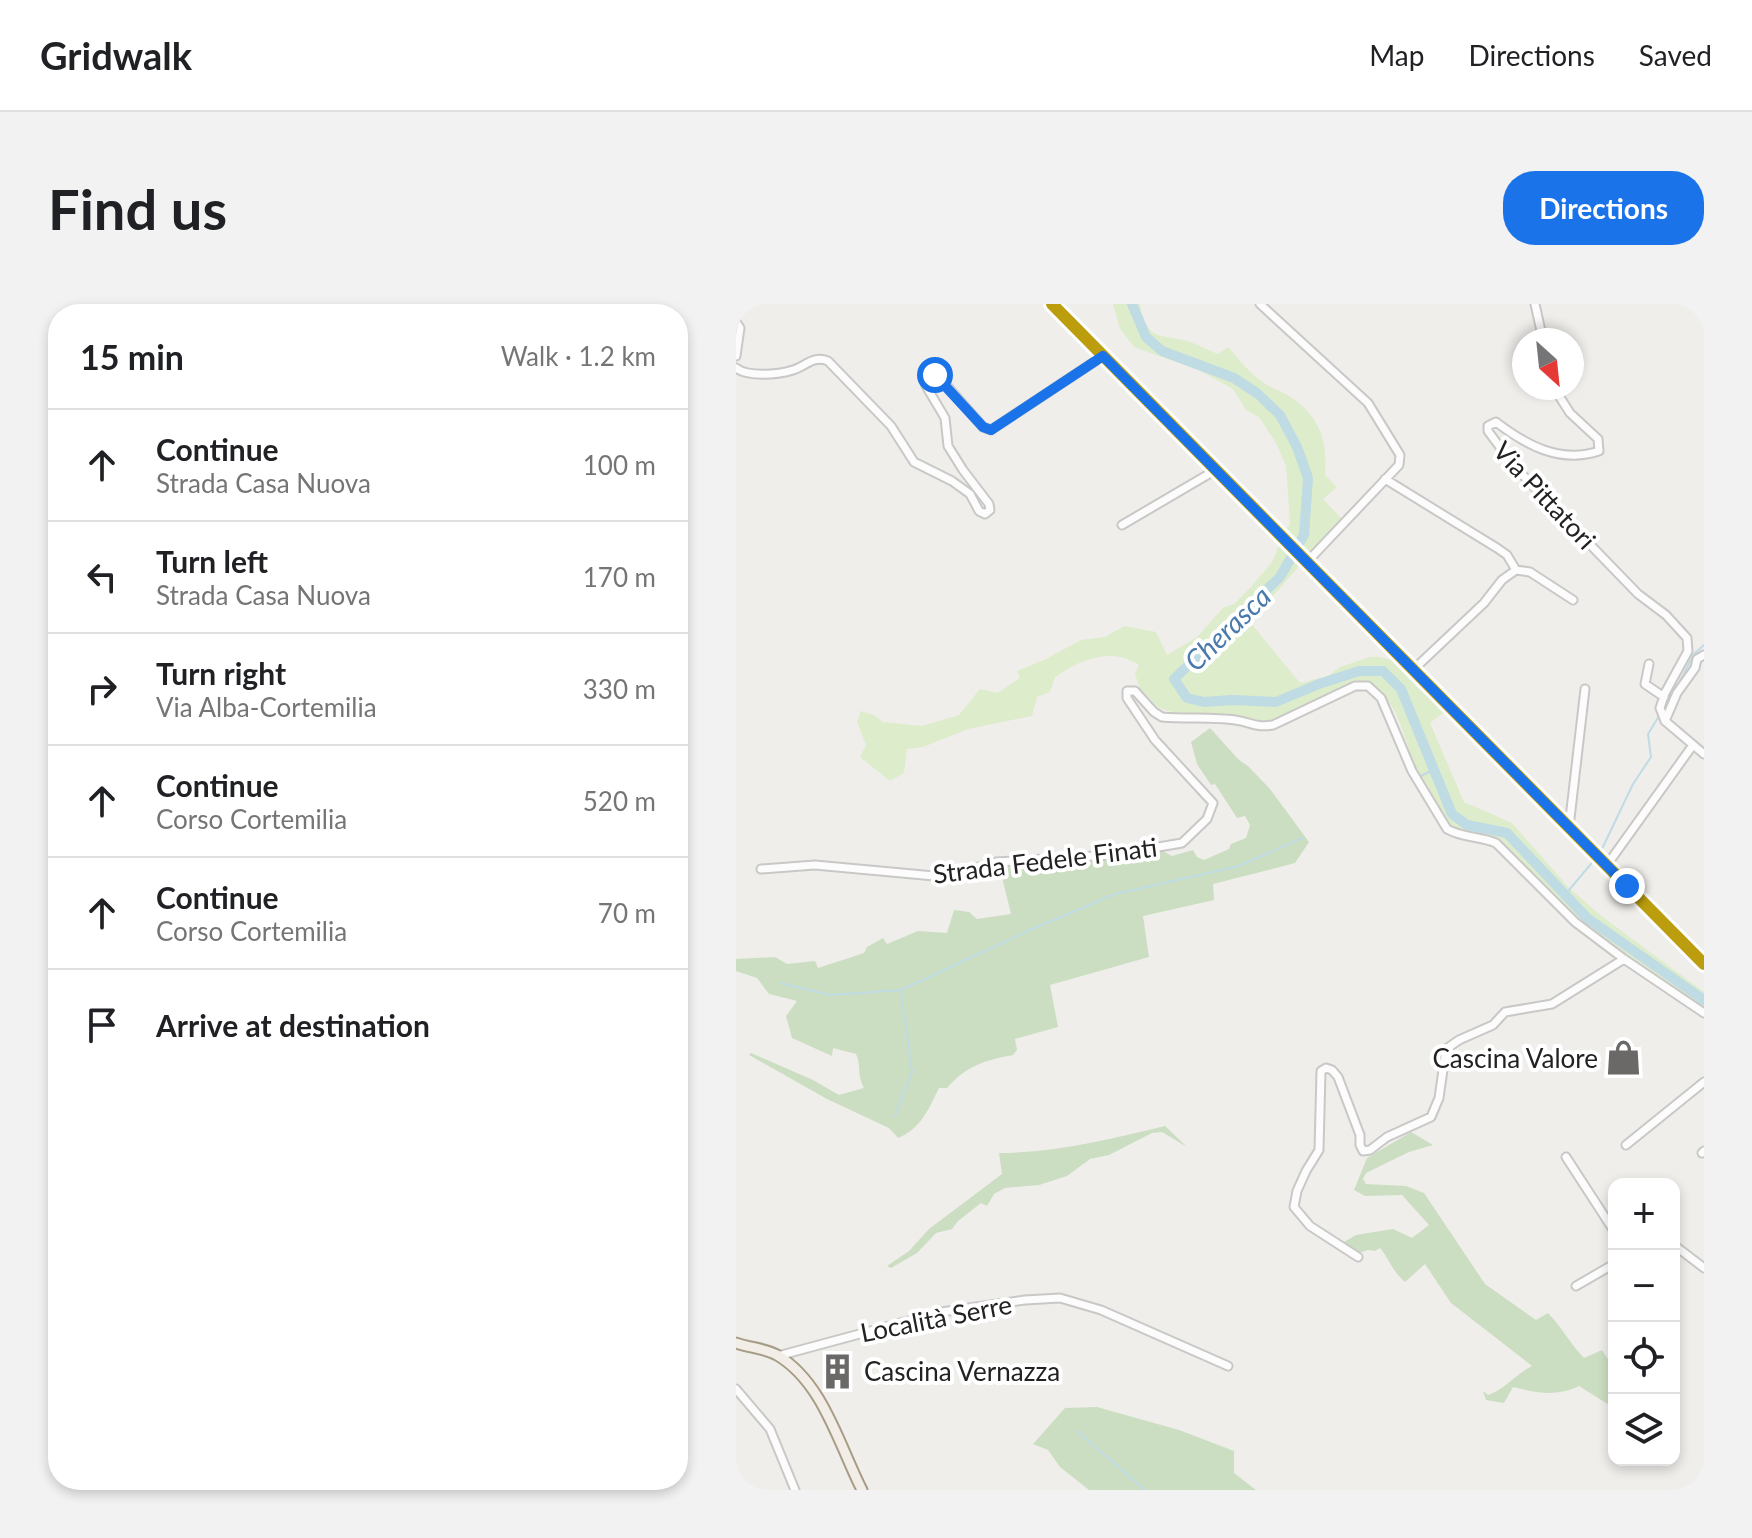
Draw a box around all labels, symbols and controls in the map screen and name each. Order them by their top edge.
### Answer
text: Gridwalk [40,32,192,78]
text: Map [1369,38,1424,72]
text: Directions [1468,38,1595,72]
text: Saved [1639,38,1712,72]
button: Directions [1503,171,1704,245]
text: Find us [48,175,227,242]
north arrow [1512,328,1584,400]
text: 15 min [80,336,184,377]
text: Walk · 1.2 km [501,340,656,372]
route start [917,357,953,393]
text: Continue [156,431,279,467]
street label: Via Pittatori [1487,435,1603,555]
icon: ahead [80,443,124,487]
text: 100 m [583,449,656,481]
text: Strada Casa Nuova [156,467,371,499]
text: Turn left [156,543,268,579]
icon: left [80,555,124,599]
text: 170 m [583,561,656,593]
text: Strada Casa Nuova [156,579,371,611]
water label: Cherasca [1177,579,1277,677]
text: Turn right [156,655,286,691]
icon: right [80,667,124,711]
text: 330 m [583,673,656,705]
text: Via Alba-Cortemilia [156,691,377,723]
text: Continue [156,767,279,803]
icon: ahead [80,779,124,823]
text: 520 m [583,785,656,817]
text: Corso Cortemilia [156,803,347,835]
street label: Strada Fedele Finati [931,830,1159,890]
route end [1609,868,1645,904]
text: Continue [156,879,279,915]
icon: ahead [80,891,124,935]
text: 70 m [598,897,656,929]
text: Corso Cortemilia [156,915,347,947]
icon: arrive [80,1003,124,1047]
text: Arrive at destination [156,1007,430,1043]
shop icon: Cascina Valore [1605,1039,1643,1077]
place label: Cascina Valore [1432,1042,1598,1074]
map controls [1608,1178,1680,1466]
button: + [1608,1178,1680,1250]
button: − [1608,1250,1680,1322]
street label: Località Serre [858,1288,1014,1348]
button: locate [1608,1322,1680,1394]
building icon: Cascina Vernazza [819,1352,857,1390]
place label: Cascina Vernazza [864,1355,1060,1387]
button: layers [1608,1394,1680,1466]

